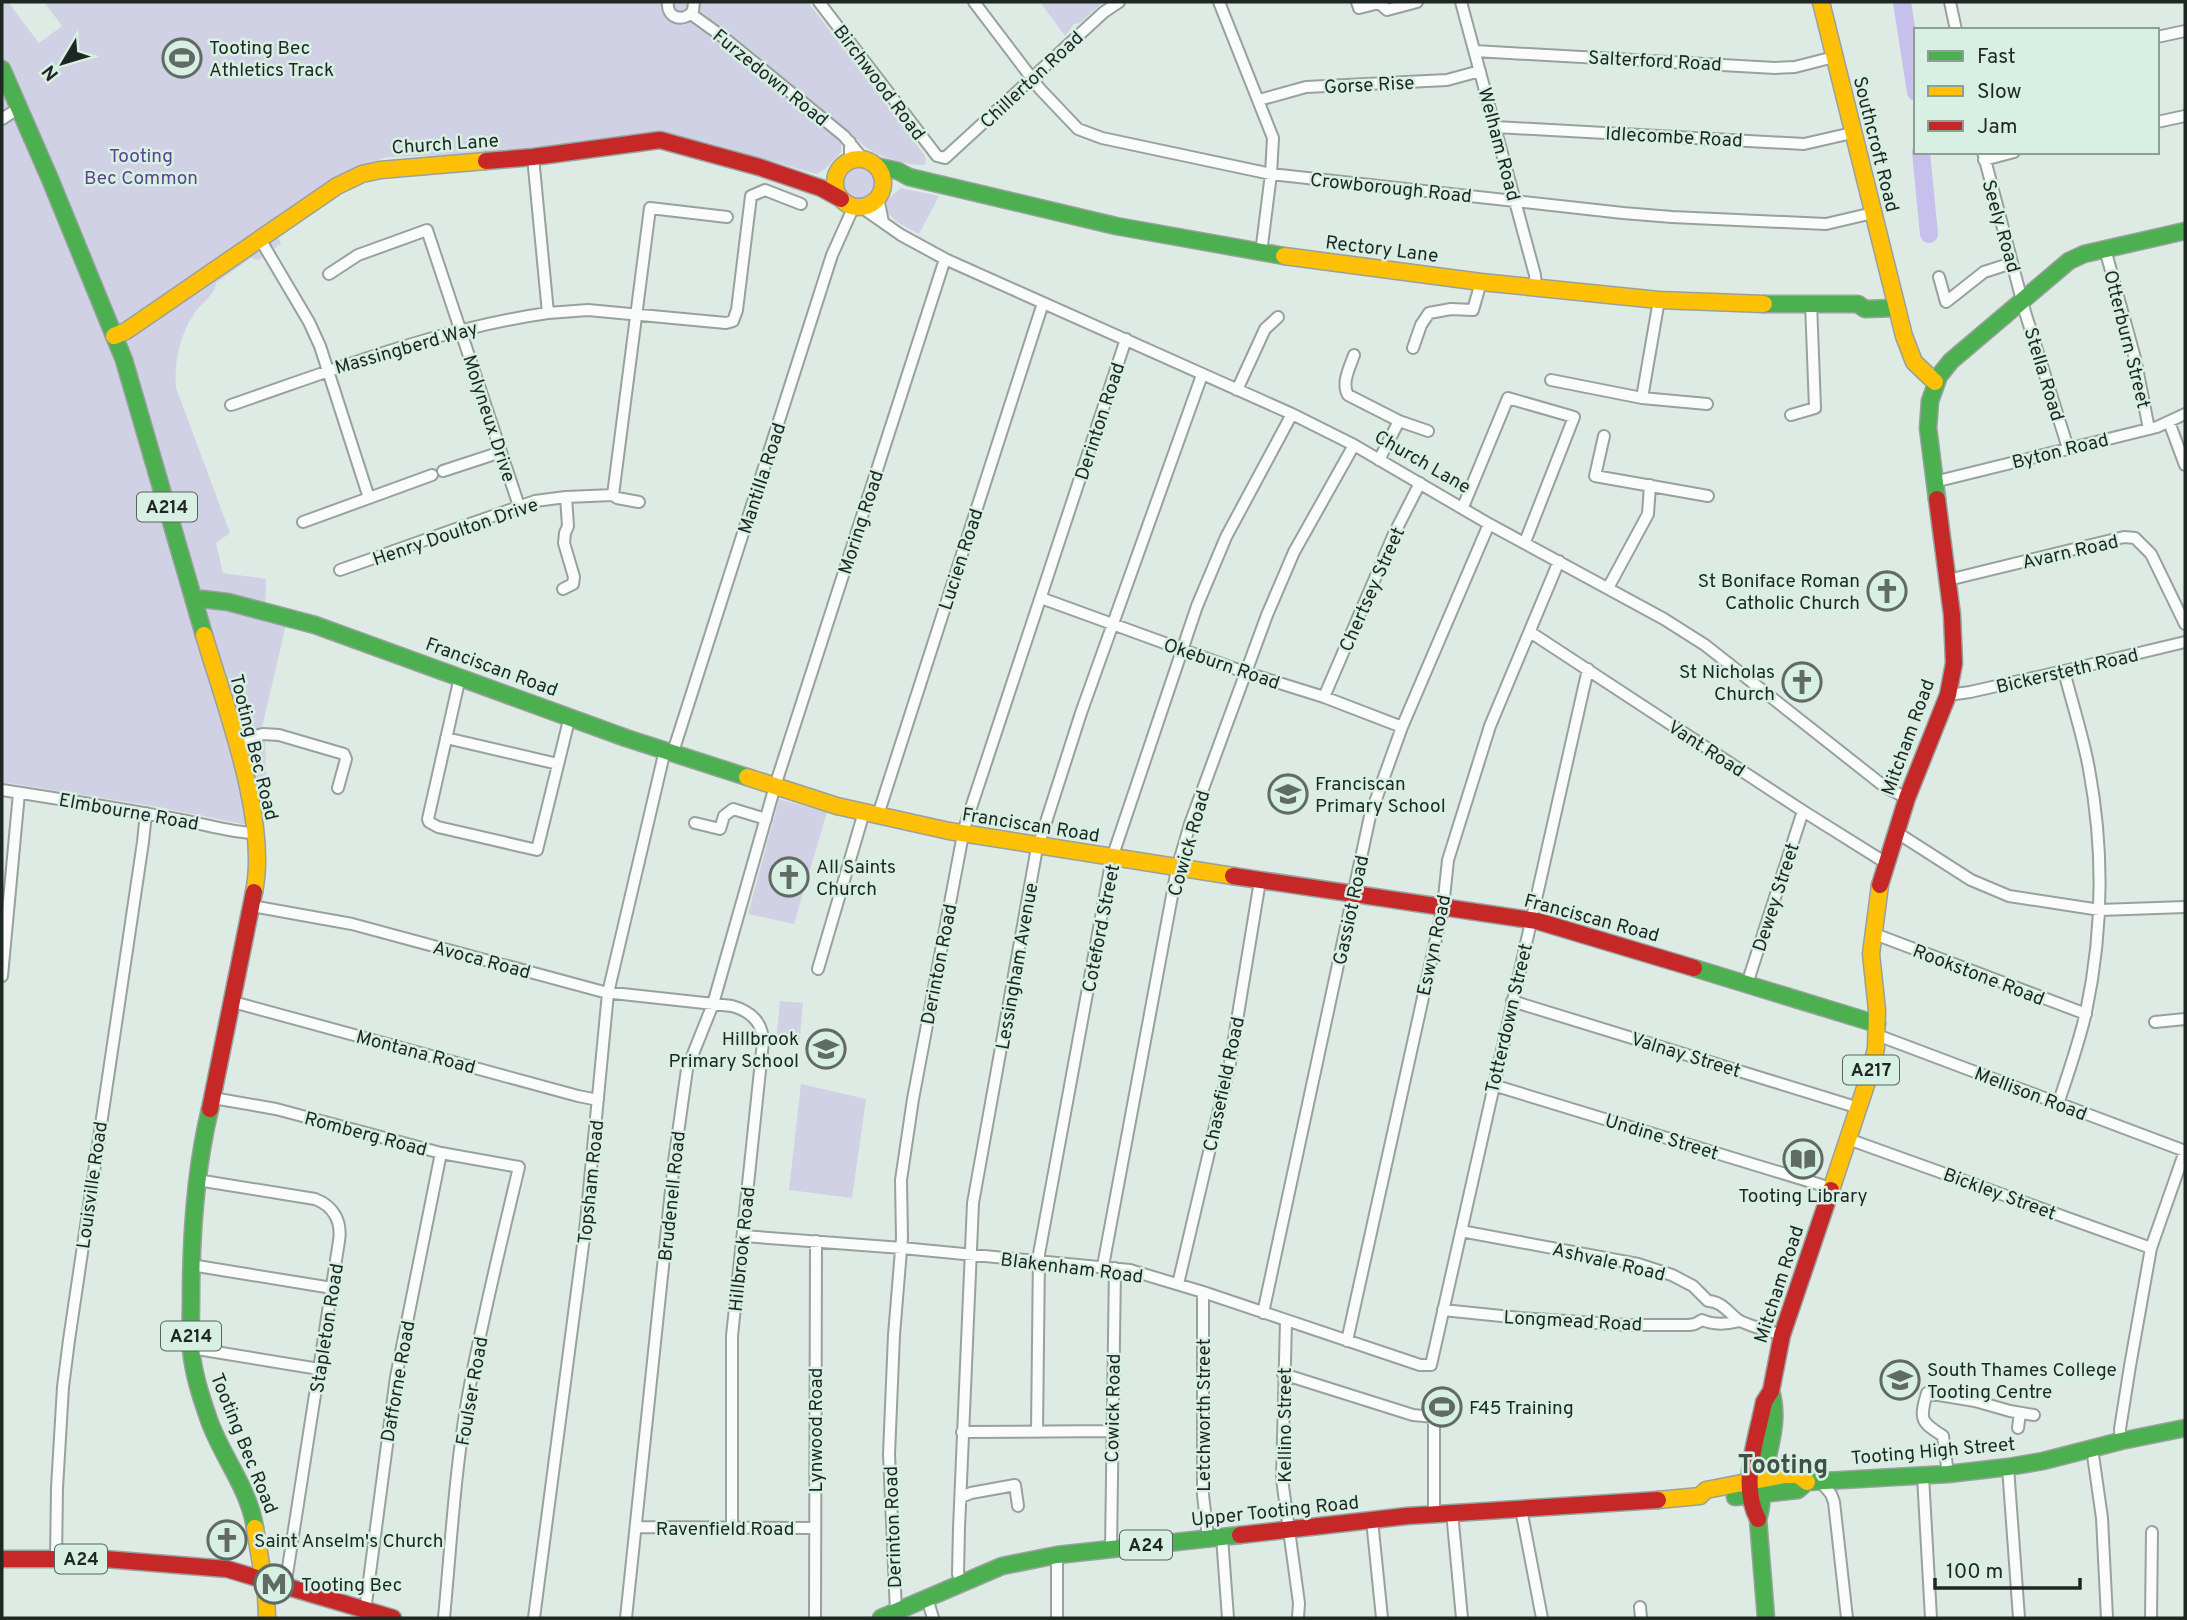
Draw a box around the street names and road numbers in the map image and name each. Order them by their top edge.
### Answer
street label: Birchwood Road [827,21,930,146]
street label: Furzedown Road [707,25,832,133]
street label: Chillerton Road [976,26,1089,134]
street label: Salterford Road [1587,47,1722,77]
street label: Gorse Rise [1323,72,1415,100]
street label: Southcroft Road [1847,74,1904,215]
street label: Welham Road [1471,85,1525,204]
street label: Idlecombe Road [1605,122,1743,154]
street label: Church Lane [391,129,500,161]
street label: Crowborough Road [1309,169,1473,209]
street label: Seely Road [1975,177,2025,276]
street label: Rectory Lane [1324,231,1440,269]
street label: Otterburn Street [2097,268,2155,411]
street label: Massingberd Way [332,317,481,381]
street label: Stella Road [2017,325,2069,424]
street label: Molyneux Drive [456,352,520,485]
street label: Derinton Road [1071,360,1131,484]
street label: Mantilla Road [734,420,792,537]
street label: Church Lane [1369,425,1475,500]
street label: Byton Road [2010,428,2111,476]
street label: Moring Road [834,468,890,578]
road number: A214 [137,492,197,522]
street label: Henry Doulton Drive [370,493,542,572]
street label: Lucien Road [934,506,990,613]
street label: Chertsey Street [1335,524,1411,656]
street label: Avarn Road [2020,530,2121,576]
street label: Franciscan Road [422,633,561,703]
street label: Okeburn Road [1160,634,1283,696]
street label: Bickersteth Road [1994,644,2141,700]
street label: Tooting Bec Road [223,672,283,823]
street label: Mitcham Road [1877,676,1941,799]
street label: Vant Road [1663,716,1749,784]
street label: Cowick Road [1163,788,1217,899]
street label: Elmbourne Road [57,789,201,837]
street label: Franciscan Road [960,803,1101,849]
street label: Dewey Street [1748,840,1806,955]
street label: Gassiot Road [1329,853,1375,968]
street label: Coteford Street [1078,862,1126,995]
street label: Lessingham Avenue [991,881,1044,1052]
street label: Franciscan Road [1521,889,1662,949]
street label: Eswyn Road [1413,893,1457,998]
street label: Derinton Road [917,902,963,1027]
street label: Avoca Road [430,936,533,985]
street label: Rookstone Road [1909,940,2048,1012]
street label: Totterdown Street [1481,941,1539,1096]
street label: Chasefield Road [1199,1015,1251,1154]
street label: Montana Road [353,1025,478,1080]
street label: Valnay Street [1628,1028,1743,1084]
road number: A217 [1843,1056,1899,1084]
street label: Mellison Road [1971,1062,2090,1127]
street label: Romberg Road [301,1107,430,1163]
street label: Undine Street [1602,1109,1721,1167]
street label: Topsham Road [574,1119,610,1246]
street label: Louisville Road [72,1120,114,1251]
street label: Brudenell Road [654,1130,692,1263]
street label: Bickley Street [1940,1163,2059,1226]
street label: Hillbrook Road [724,1185,761,1313]
street label: Mitcham Road [1750,1223,1810,1346]
street label: Ashvale Road [1550,1238,1667,1288]
street label: Blakenham Road [999,1248,1145,1290]
street label: Stapleton Road [306,1262,350,1395]
street label: Longmead Road [1503,1306,1643,1338]
street label: Dafforne Road [376,1319,421,1444]
road number: A214 [161,1322,221,1350]
street label: Foulser Road [452,1335,494,1448]
street label: Letchworth Street [1193,1338,1217,1492]
street label: Cowick Road [1101,1353,1127,1463]
street label: Kellino Street [1274,1367,1298,1483]
street label: Lynwood Road [805,1368,829,1492]
street label: Tooting Bec Road [204,1370,282,1518]
street label: Tooting High Street [1850,1433,2016,1471]
street label: Derinton Road [880,1465,908,1588]
street label: Upper Tooting Road [1190,1491,1360,1533]
street label: Ravenfield Road [656,1518,794,1542]
road number: A24 [1120,1530,1172,1560]
road number: A24 [55,1544,107,1574]

